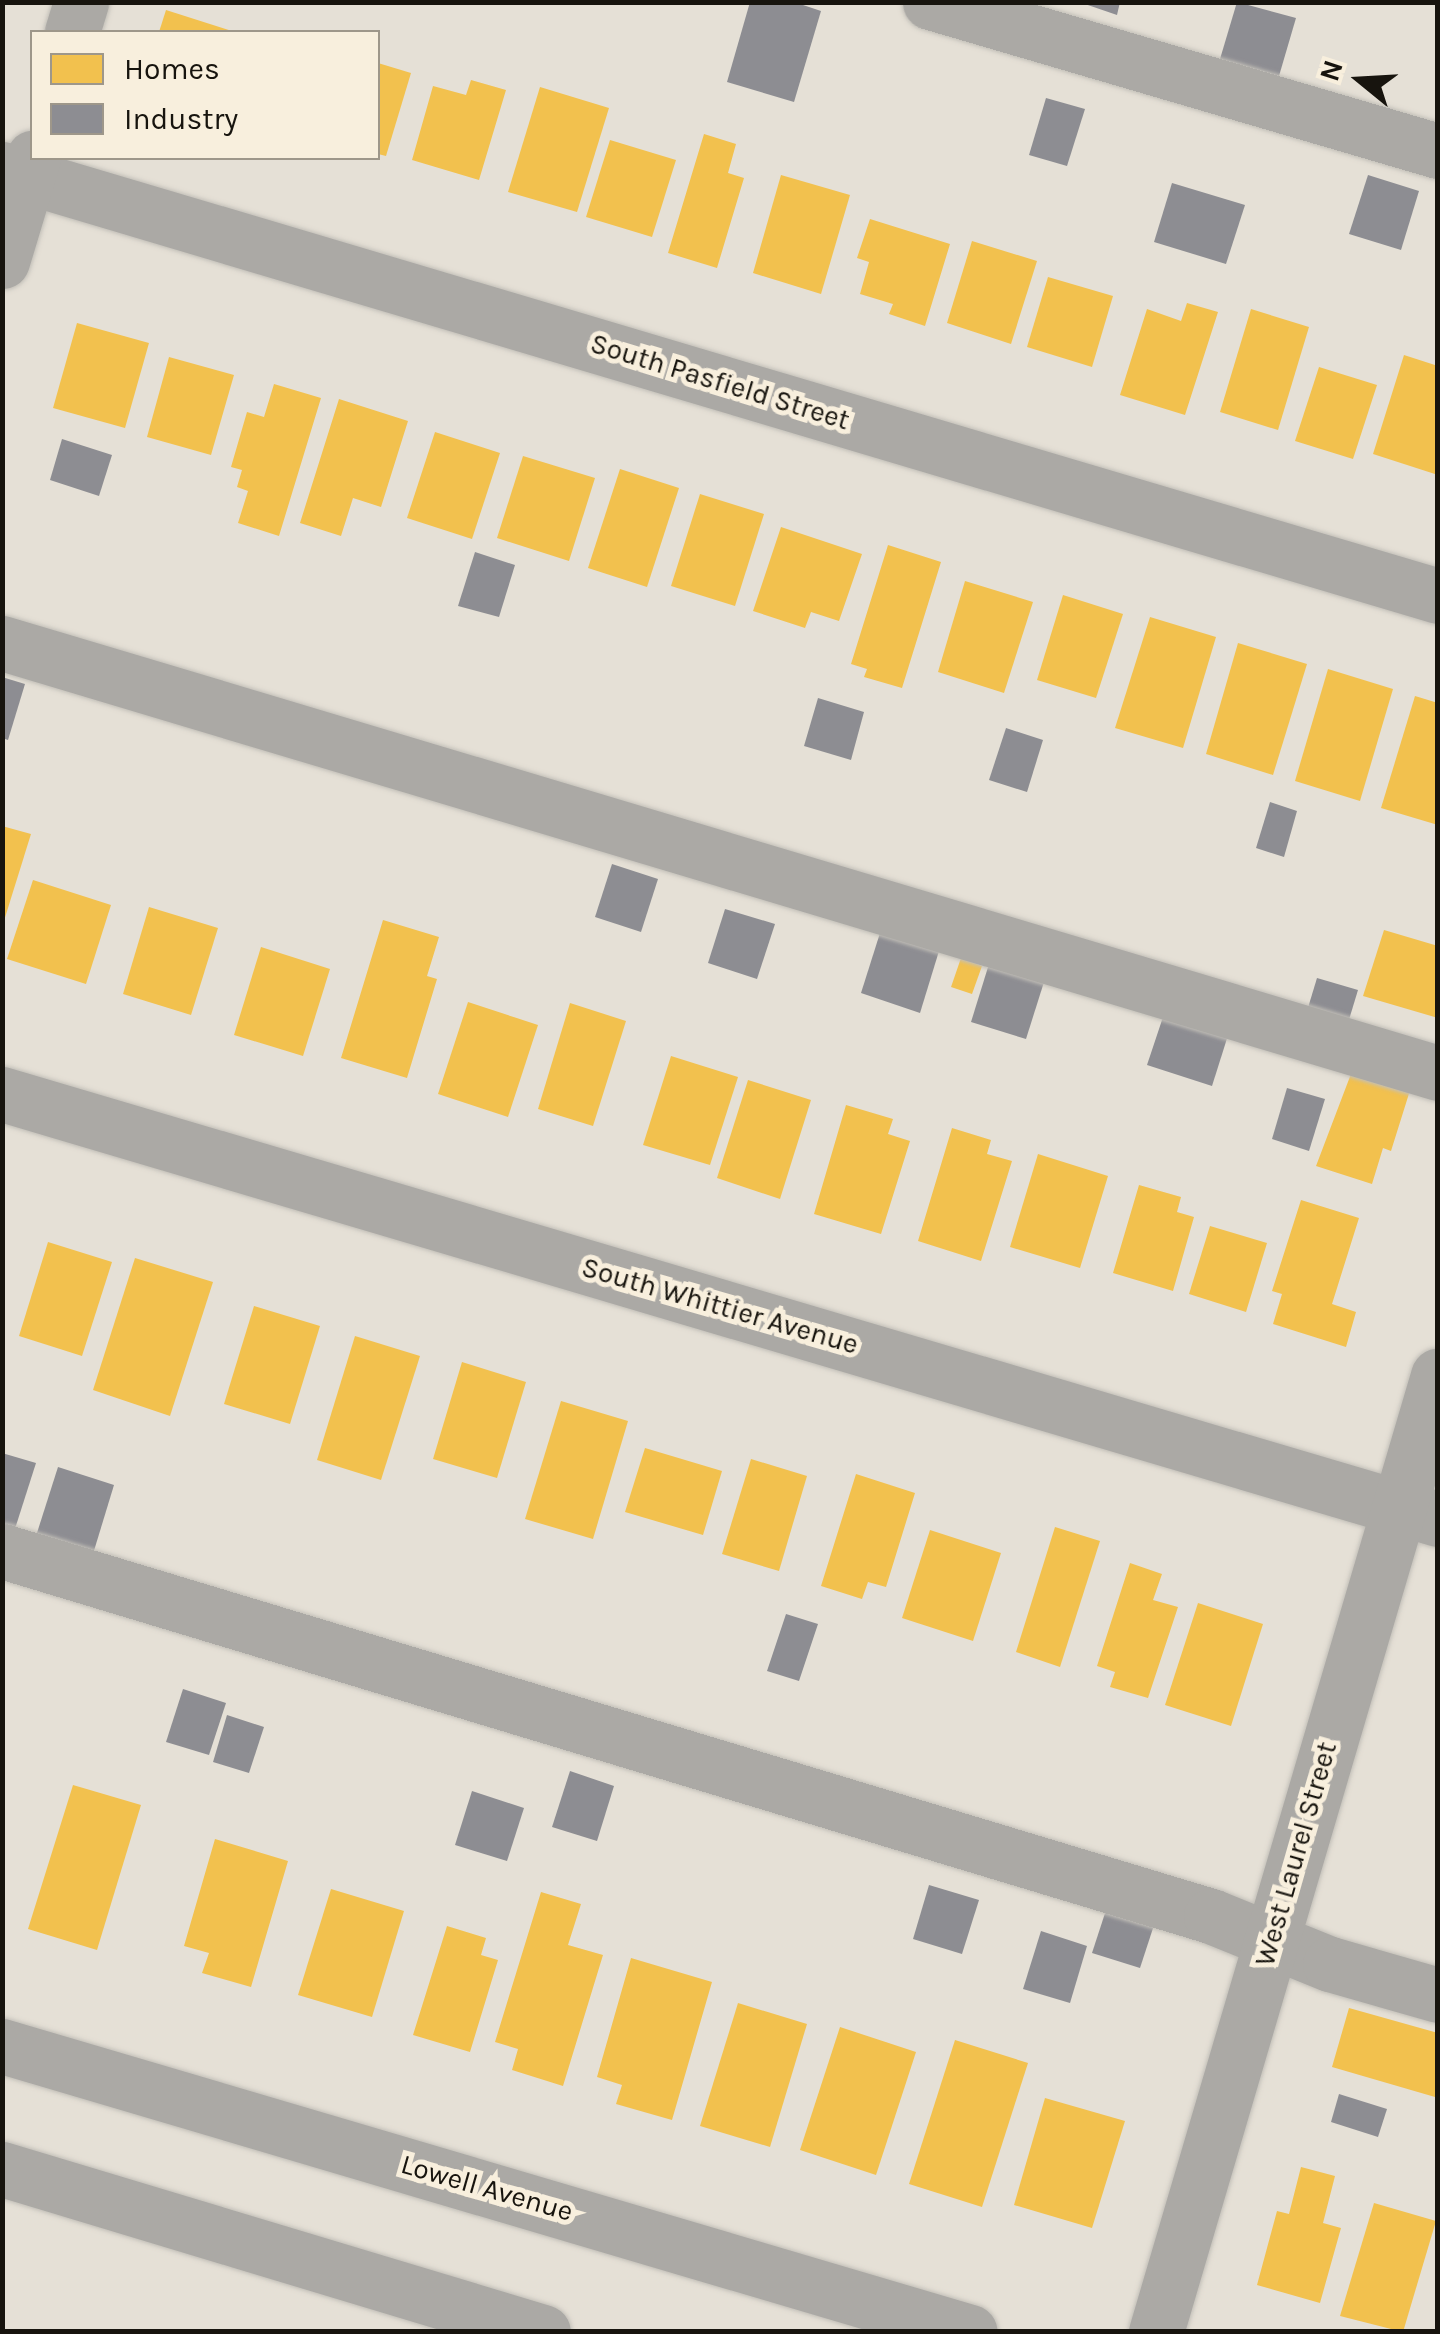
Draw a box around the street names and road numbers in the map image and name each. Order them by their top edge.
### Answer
street label: South Pasfield Street [586,327,854,437]
street label: South Whittier Avenue [578,1250,862,1362]
street label: West Laurel Street [1248,1738,1344,1970]
street label: Lowell Avenue [397,2147,577,2229]

